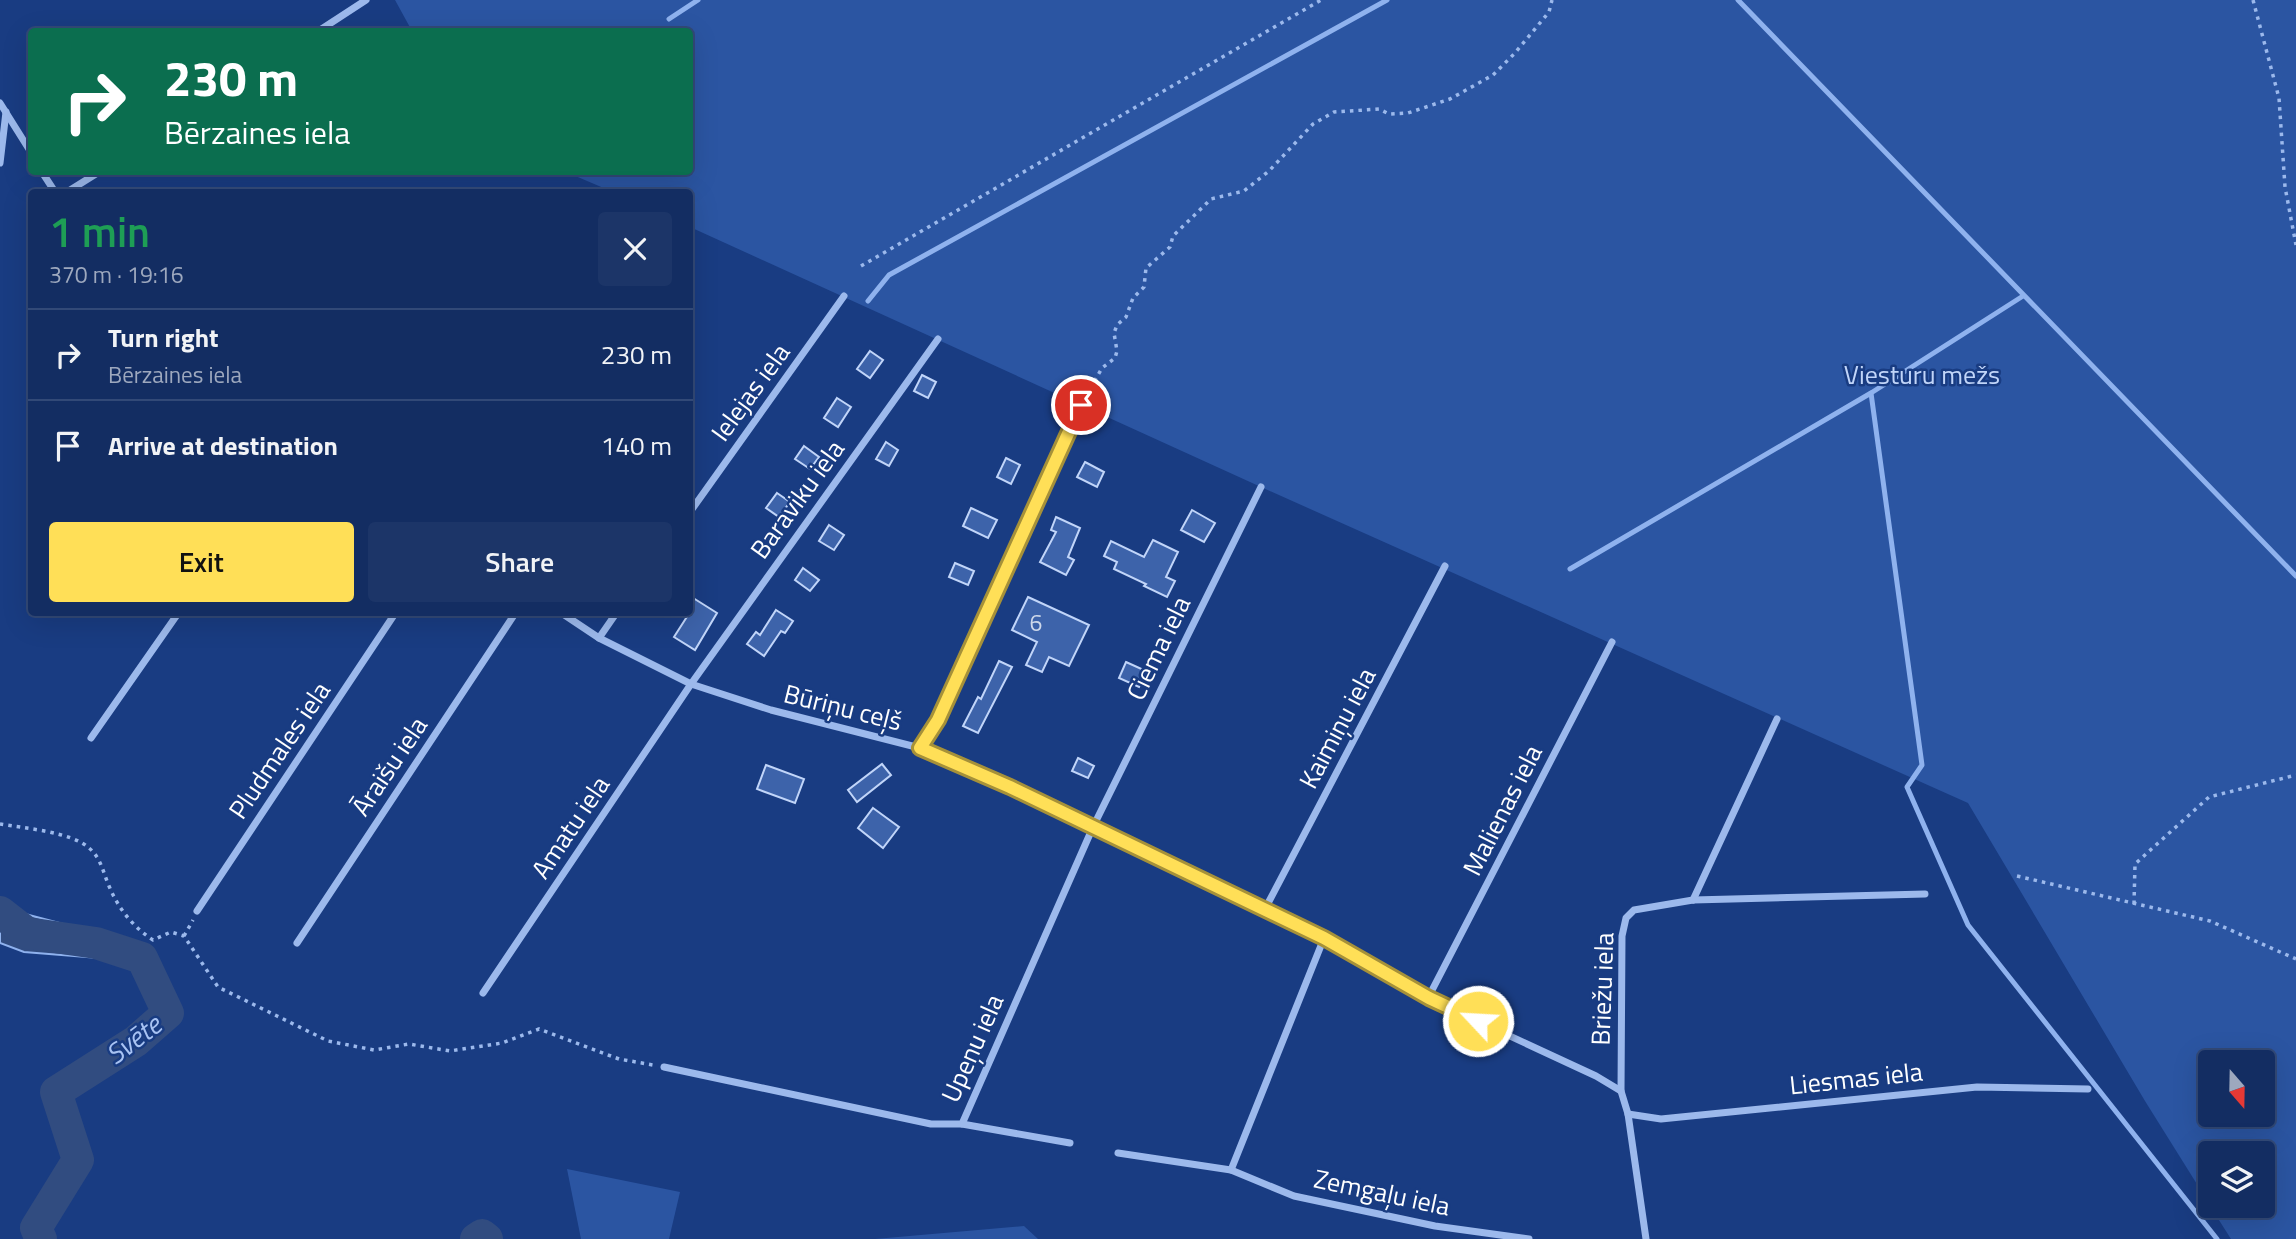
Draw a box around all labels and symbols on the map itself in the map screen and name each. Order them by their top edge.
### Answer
street label: Ielejas iela [701,335,799,449]
park label: Viesturu mežs [1844,355,2000,394]
pin [1051,375,1111,435]
street label: Baraviku iela [740,431,854,567]
street label: Ciema iela [1116,589,1200,707]
house number: 6 [1030,605,1042,640]
street label: Kaimiņu iela [1289,660,1385,796]
street label: Pludmales iela [219,673,339,827]
street label: Būriņu ceļš [780,674,906,740]
street label: Āraišu iela [341,708,437,824]
street label: Malienas iela [1452,738,1552,882]
street label: Amatu iela [521,768,619,886]
street label: Briežu iela [1581,932,1623,1046]
position arrow [1441,984,1515,1058]
street label: Upeņu iela [931,988,1013,1108]
water label: Svēte [96,1002,172,1074]
north arrow [2198,1050,2275,1127]
street label: Liesmas iela [1787,1052,1925,1104]
street label: Zemgaļu iela [1310,1159,1454,1225]

